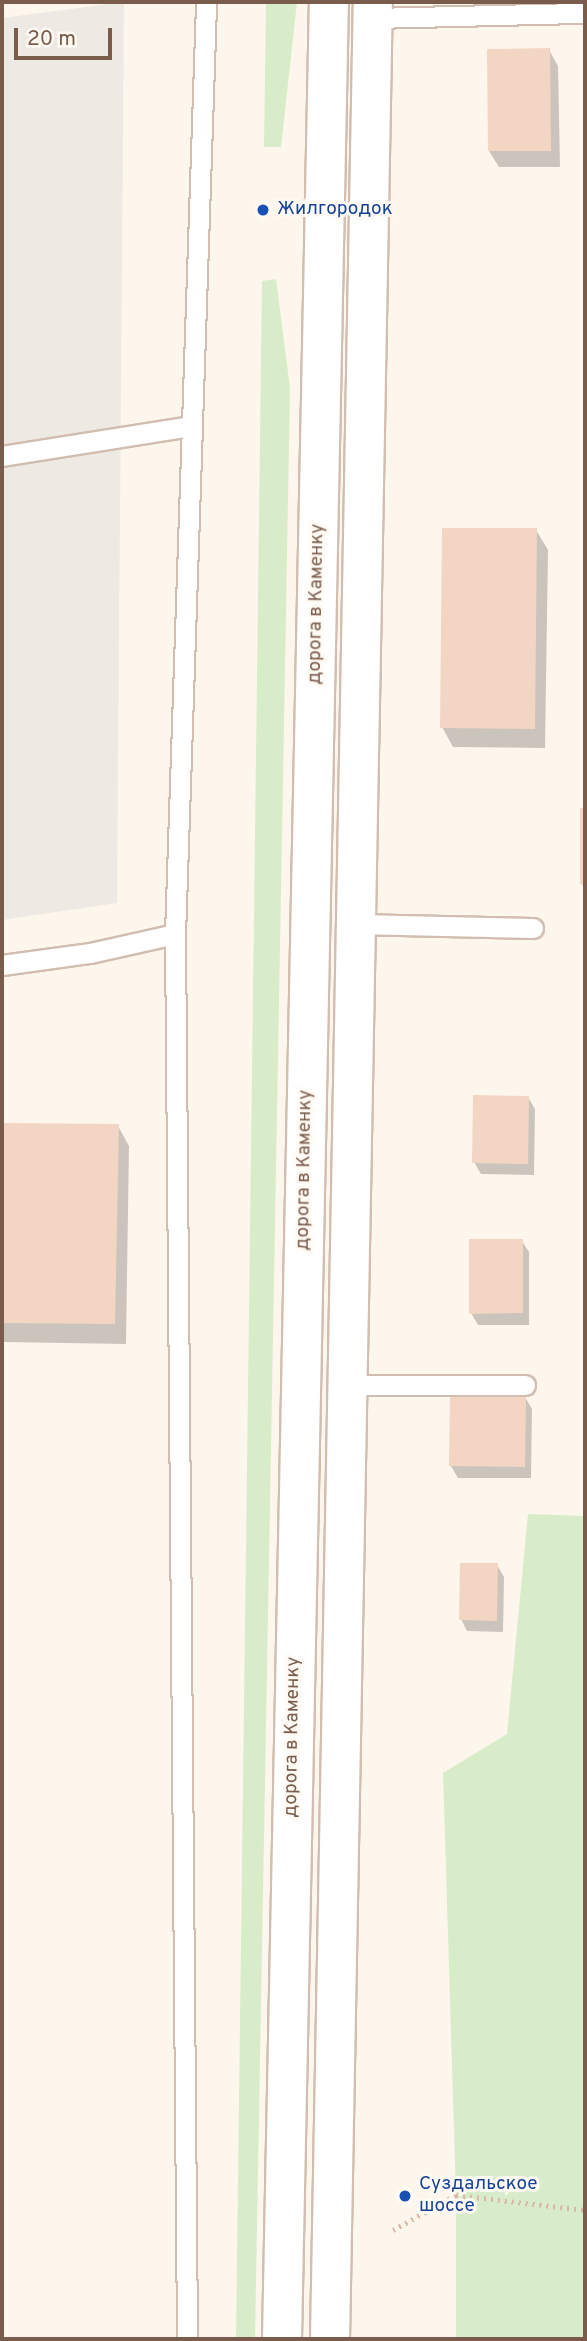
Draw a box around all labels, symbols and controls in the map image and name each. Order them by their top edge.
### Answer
scale bar [18,14,116,58]
text: 20 m [27,26,76,53]
place label: Жилгородок [277,199,393,221]
marker: Жилгородок [255,202,271,218]
street label: дорога в Каменку [304,523,330,685]
street label: дорога в Каменку [292,1089,318,1251]
street label: дорога в Каменку [280,1656,306,1818]
place label: Суздальское шоссе [419,2174,537,2218]
marker: Суздальское шоссе [397,2188,413,2204]

